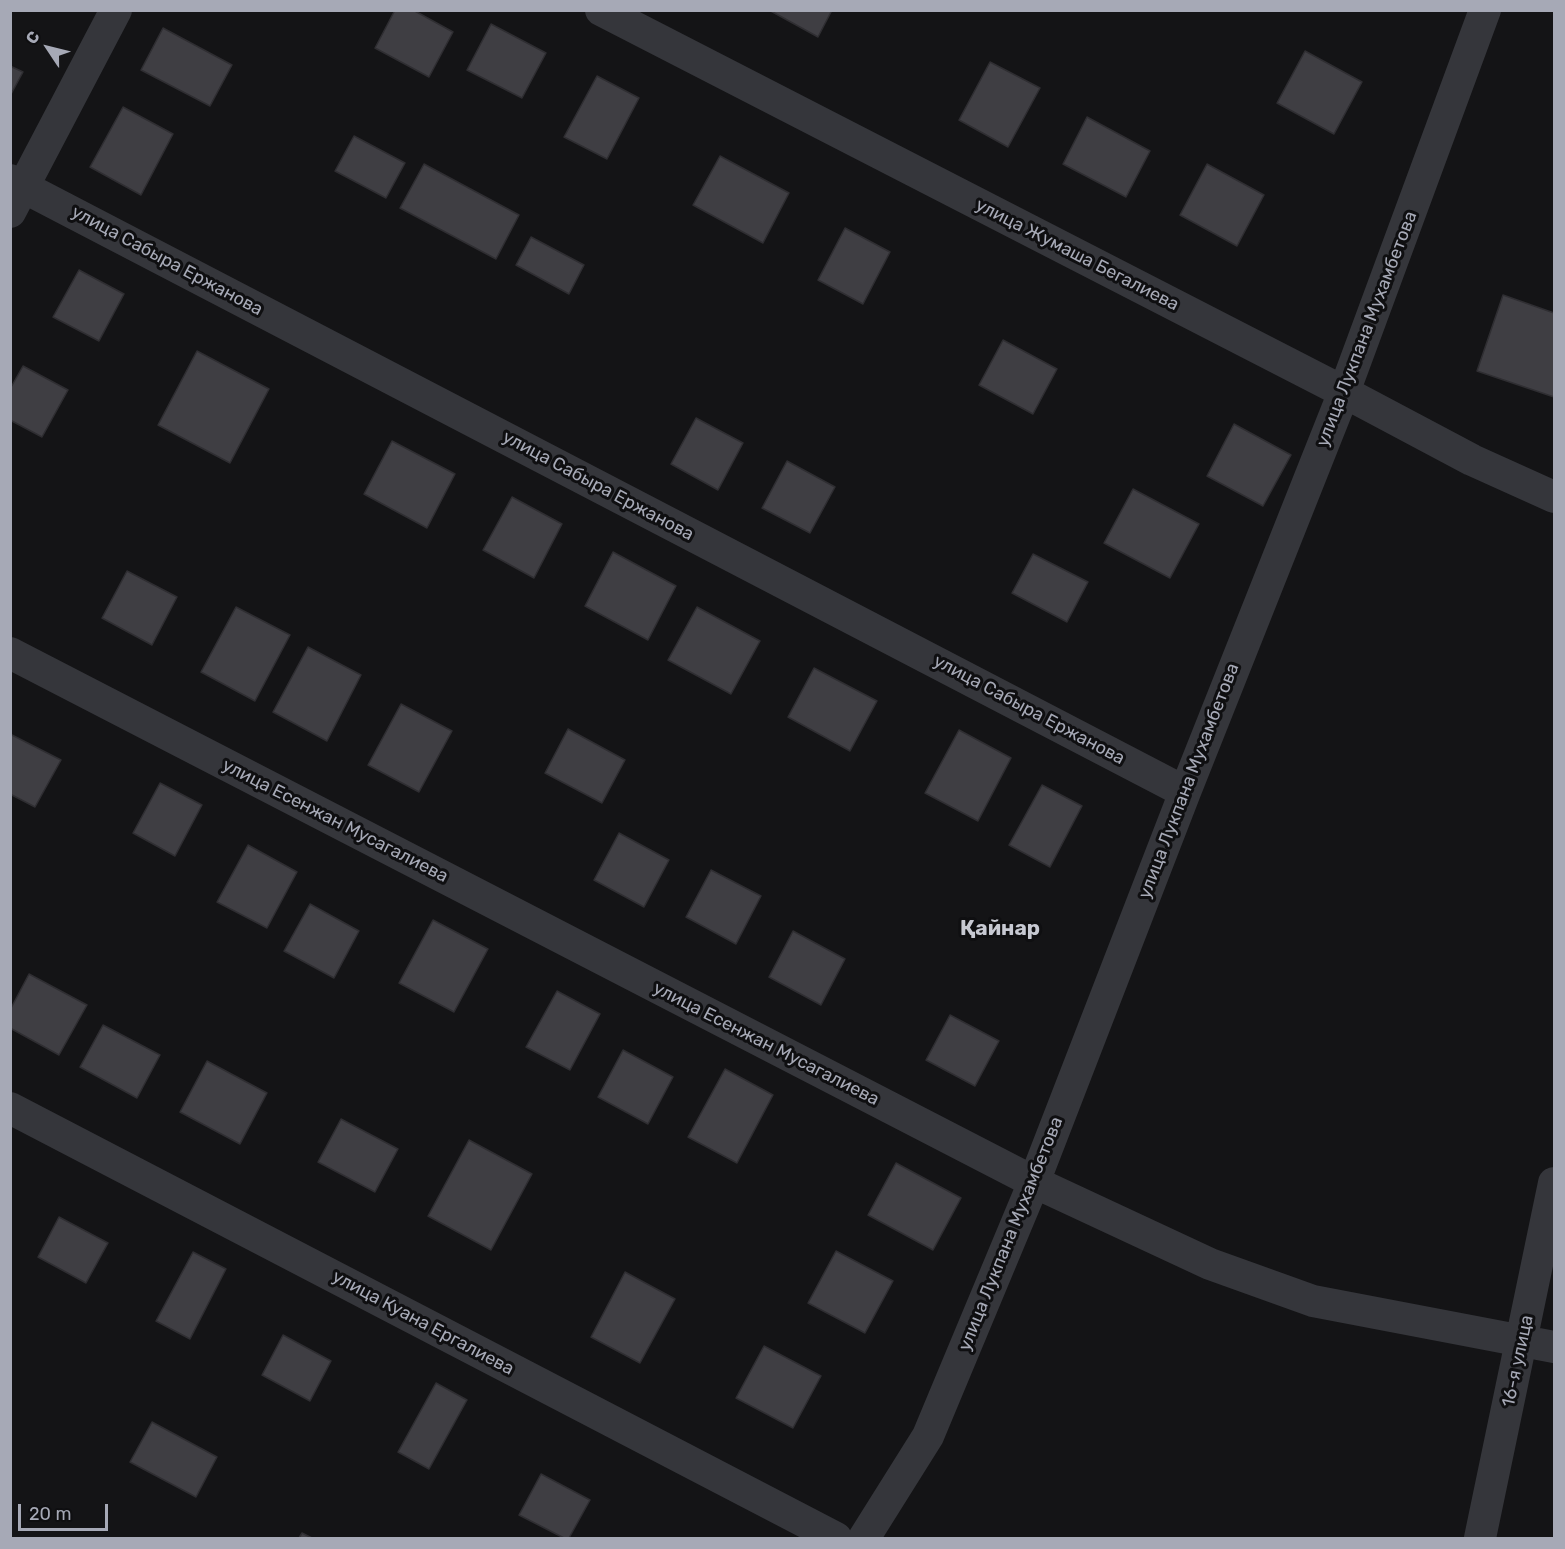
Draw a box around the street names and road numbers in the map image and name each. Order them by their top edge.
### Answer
street label: улица Жумаша Бегалиева [972,194,1182,316]
street label: улица Сабыра Ержанова [68,201,266,321]
street label: улица Лукпана Мухамбетова [1312,208,1422,450]
street label: улица Сабыра Ержанова [499,426,697,546]
street label: улица Сабыра Ержанова [930,650,1128,770]
street label: улица Лукпана Мухамбетова [1134,660,1244,902]
street label: улица Есенжан Мусагалиева [218,755,452,887]
street label: улица Есенжан Мусагалиева [649,978,883,1110]
street label: улица Лукпана Мухамбетова [954,1114,1068,1354]
street label: улица Куана Ергалиева [328,1266,518,1380]
street label: 16-я улица [1498,1313,1538,1409]

